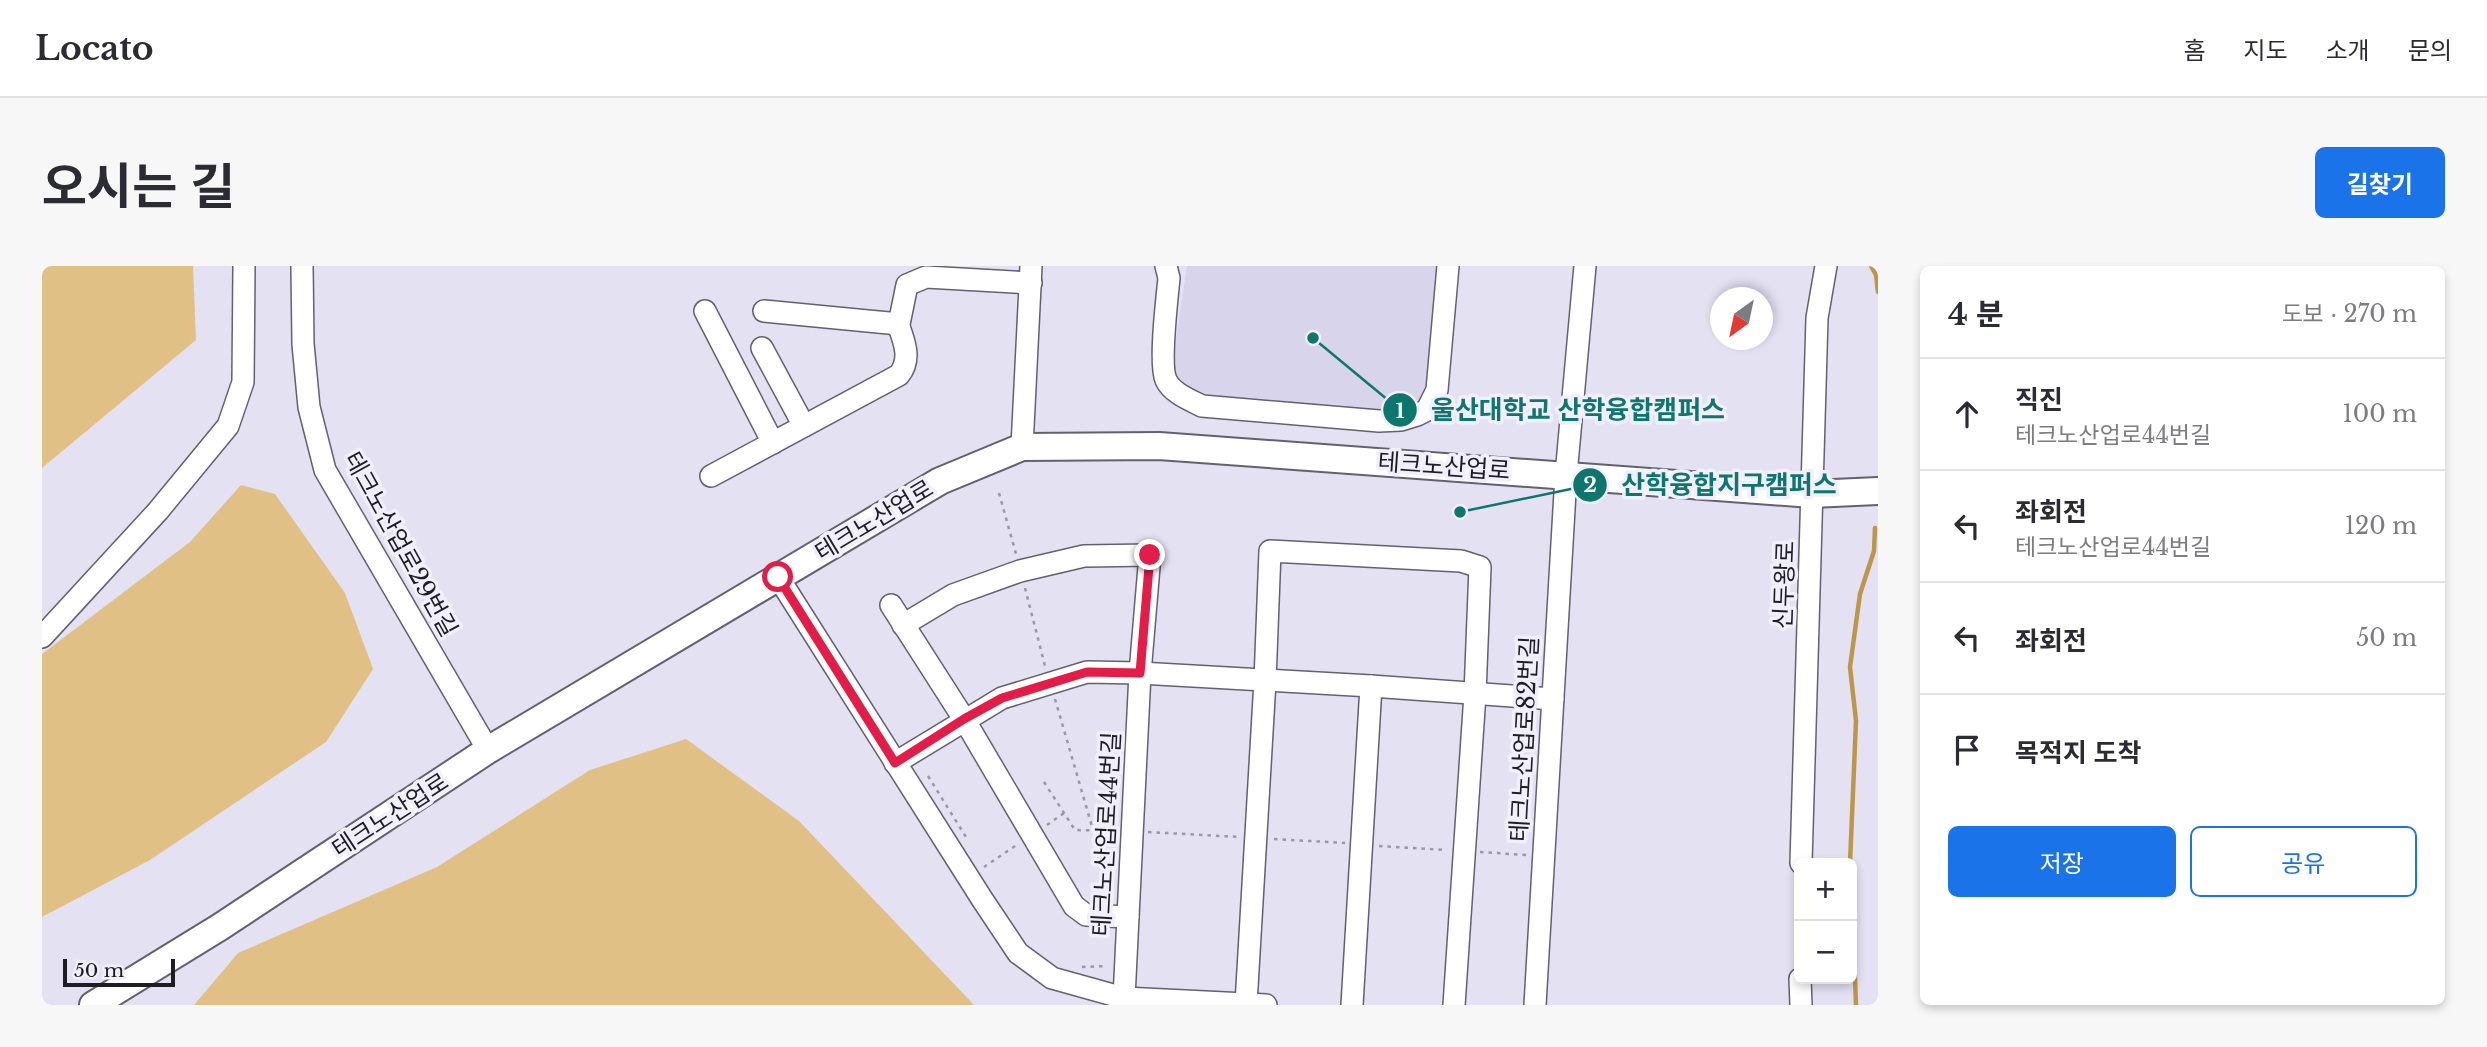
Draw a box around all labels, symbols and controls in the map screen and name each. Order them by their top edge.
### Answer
text: Locato [35,28,154,69]
text: 홈 [2183,36,2205,65]
text: 지도 [2243,36,2288,65]
text: 소개 [2326,36,2370,65]
text: 문의 [2408,36,2452,65]
button: 길찾기 [2315,147,2445,218]
text: 오시는 길 [42,156,235,217]
north arrow [1710,287,1773,350]
text: 4 분 [1948,296,2004,333]
text: 도보 · 270 m [2282,300,2417,328]
text: 직진 [2015,384,2063,416]
callout: 울산대학교 산학융합캠퍼스 [1382,387,1739,434]
text: 울산대학교 산학융합캠퍼스 [1431,394,1725,426]
icon: ahead [1948,395,1986,433]
text: 1 [1395,398,1405,424]
text: 100 m [2343,400,2417,428]
text: 테크노산업로44번길 [2015,421,2211,449]
street label: 테크노산업로29번길 [338,447,464,641]
street label: 테크노산업로 [1377,447,1511,485]
callout: 산학융합지구캠퍼스 [1572,461,1850,508]
text: 산학융합지구캠퍼스 [1621,469,1837,501]
text: 2 [1583,472,1597,498]
street label: 테크노산업로 [810,473,938,567]
text: 좌회전 [2015,496,2087,528]
icon: left [1948,507,1986,545]
text: 120 m [2345,512,2417,540]
text: 테크노산업로44번길 [2015,533,2211,561]
route end [1134,539,1165,570]
street label: 신두왕로 [1768,540,1800,630]
route start [762,561,793,592]
icon: left [1948,619,1986,657]
text: 50 m [2356,624,2417,652]
text: 좌회전 [2015,625,2087,657]
street label: 테크노산업로82번길 [1504,635,1544,843]
street label: 테크노산업로44번길 [1086,731,1126,937]
icon: arrive [1948,731,1986,769]
text: 목적지 도착 [2015,737,2142,769]
street label: 테크노산업로 [327,767,453,863]
button: 저장 [1948,826,2176,897]
button: 공유 [2190,826,2417,897]
map controls [1794,858,1857,984]
button: + [1794,858,1857,921]
button: − [1794,921,1857,984]
scale bar [63,956,175,988]
text: 50 m [74,959,124,982]

